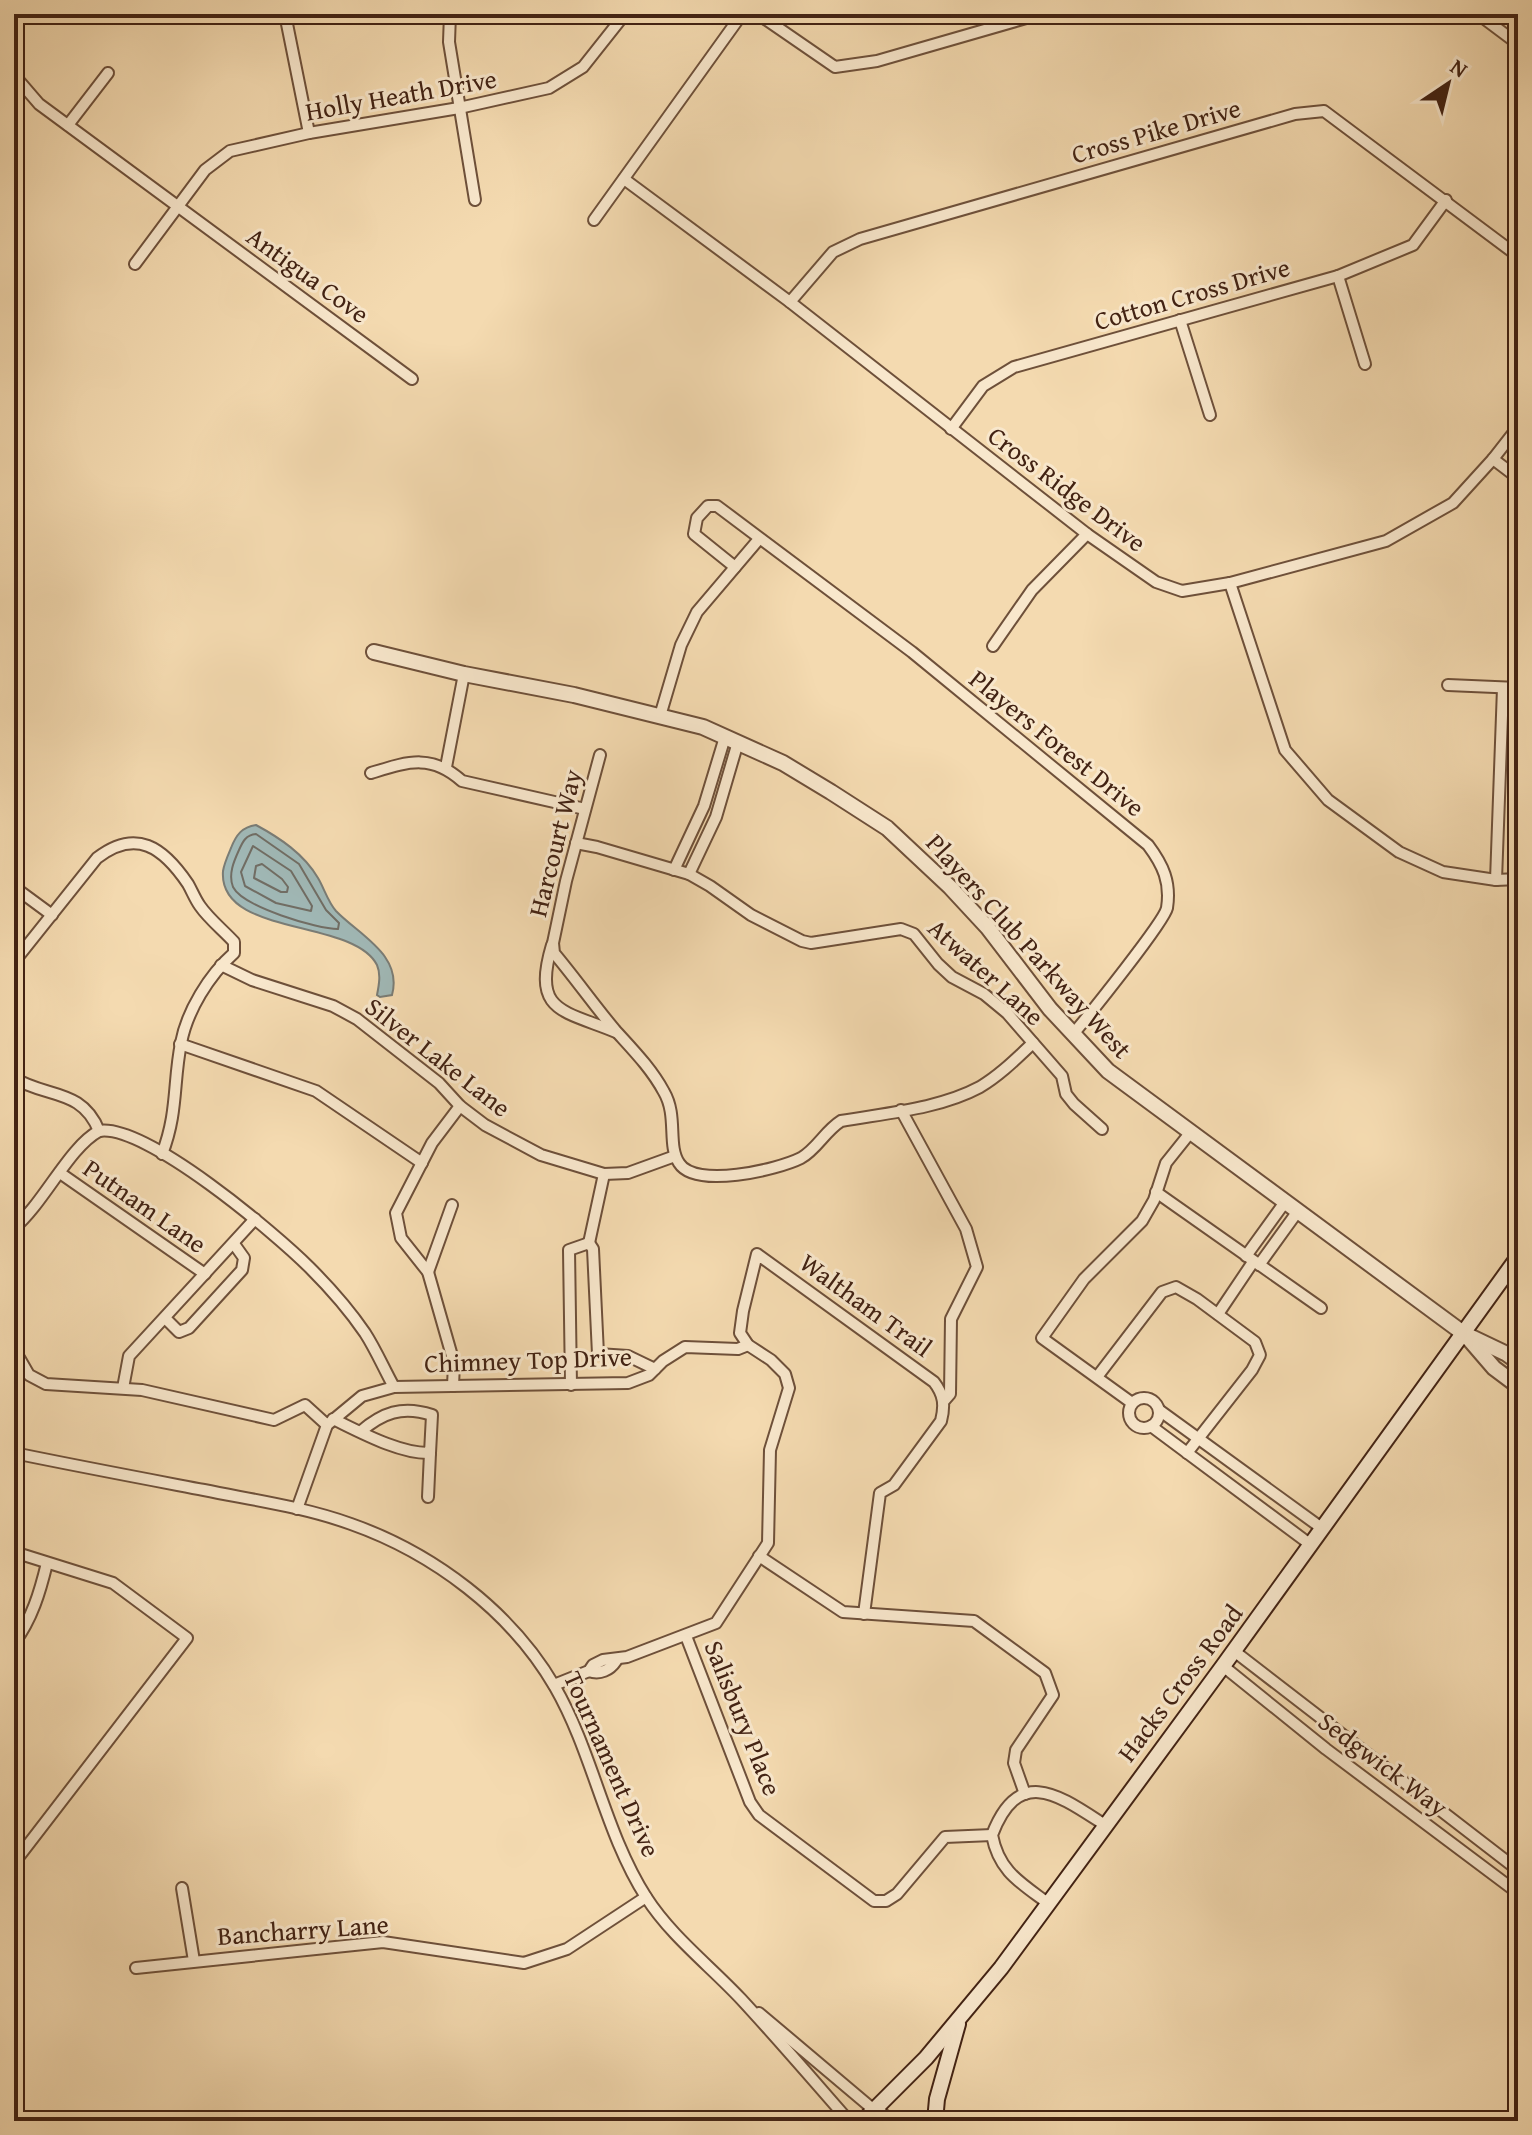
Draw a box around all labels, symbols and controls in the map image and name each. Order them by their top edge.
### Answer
north arrow [1408,44,1488,124]
text: N [1444,50,1475,85]
street label: Holly Heath Drive [302,59,500,131]
street label: Cross Pike Drive [1067,88,1245,173]
street label: Antigua Cove [239,217,378,332]
street label: Cotton Cross Drive [1090,247,1294,340]
street label: Cross Ridge Drive [980,416,1155,561]
street label: Players Forest Drive [961,659,1154,826]
street label: Harcourt Way [517,765,592,921]
street label: Players Club Parkway West [917,824,1141,1067]
street label: Atwater Lane [919,909,1053,1035]
street label: Silver Lake Lane [357,987,519,1126]
street label: Putnam Lane [76,1149,215,1263]
street label: Waltham Trail [792,1243,941,1366]
street label: Chimney Top Drive [424,1336,632,1383]
street label: Hacks Cross Road [1107,1596,1252,1770]
street label: Salisbury Place [695,1634,792,1801]
street label: Tournament Drive [554,1665,671,1863]
street label: Sedgwick Way [1310,1702,1457,1825]
street label: Bancharry Lane [216,1904,390,1955]

